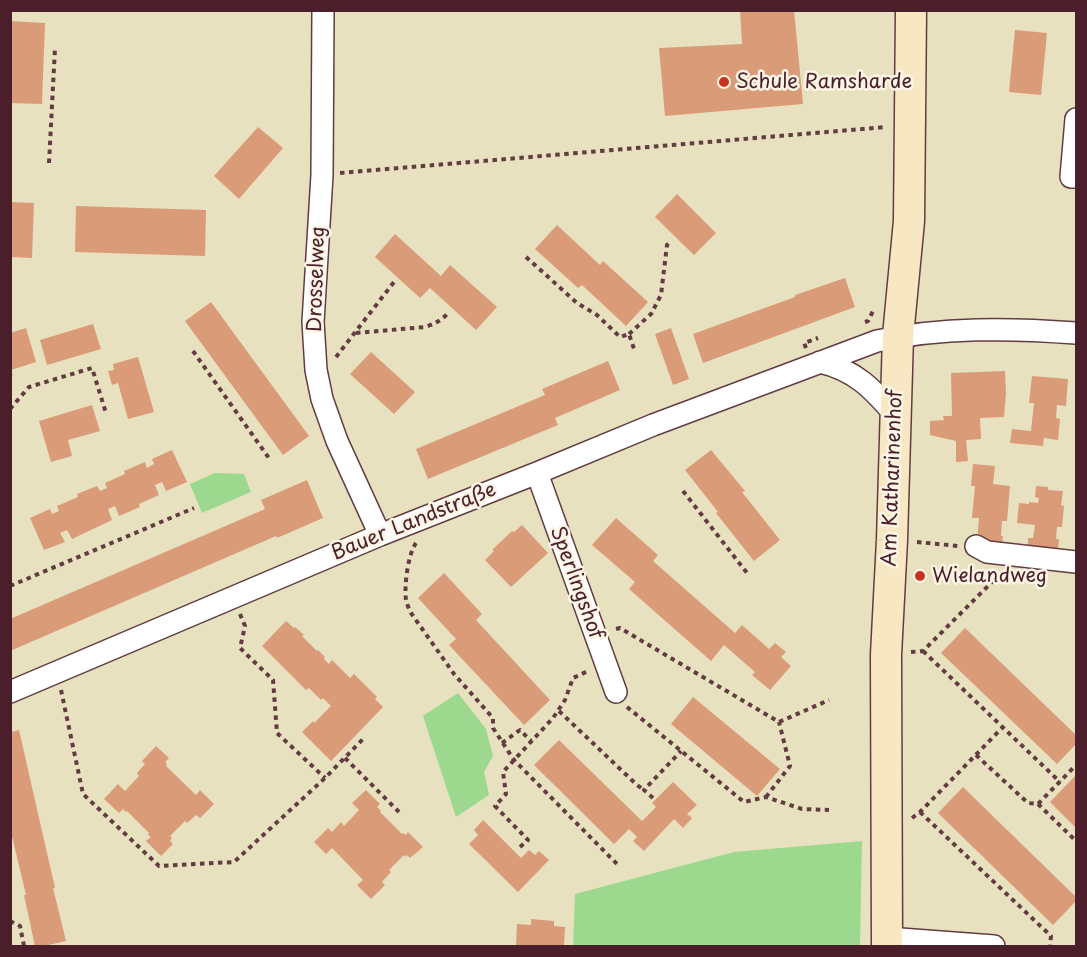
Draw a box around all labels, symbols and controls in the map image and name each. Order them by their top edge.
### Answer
place label: Schule Ramsharde [736,70,912,94]
marker: Schule Ramsharde [717,75,731,89]
street label: Drosselweg [303,226,331,332]
street label: Am Katharinenhof [878,389,908,567]
street label: Bauer Landstraße [328,478,500,566]
street label: Sperlingshof [544,523,608,643]
place label: Wielandweg [932,564,1047,588]
marker: Wielandweg [913,569,927,583]

